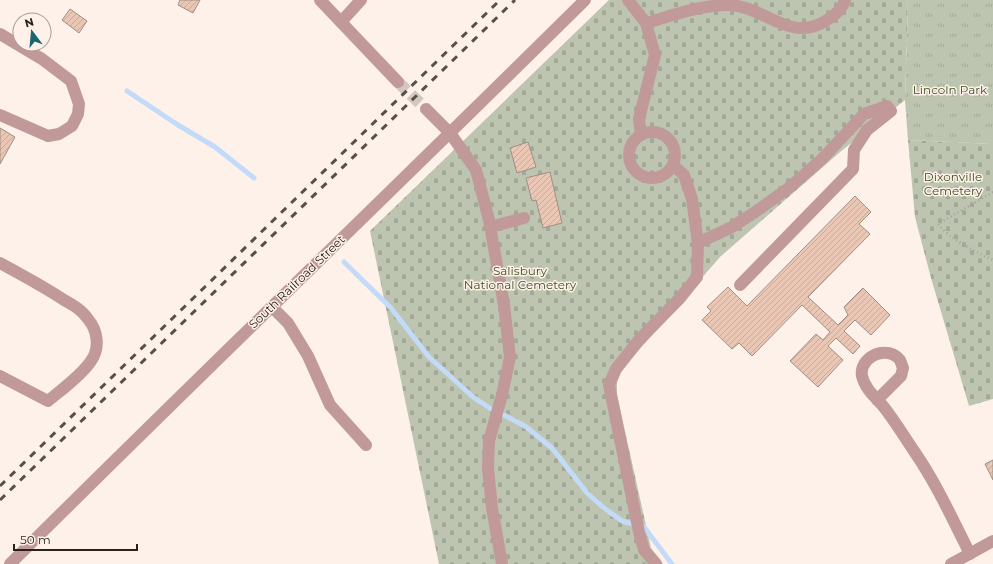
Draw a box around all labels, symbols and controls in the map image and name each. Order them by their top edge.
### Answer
north arrow [12,12,52,52]
text: N [23,14,35,30]
park label: Lincoln Park [913,82,988,97]
park label: Dixonville Cemetery [924,169,983,198]
street label: South Railroad Street [245,232,348,332]
park label: Salisbury National Cemetery [464,263,577,292]
scale bar [14,526,137,552]
text: 50 m [20,532,51,547]

